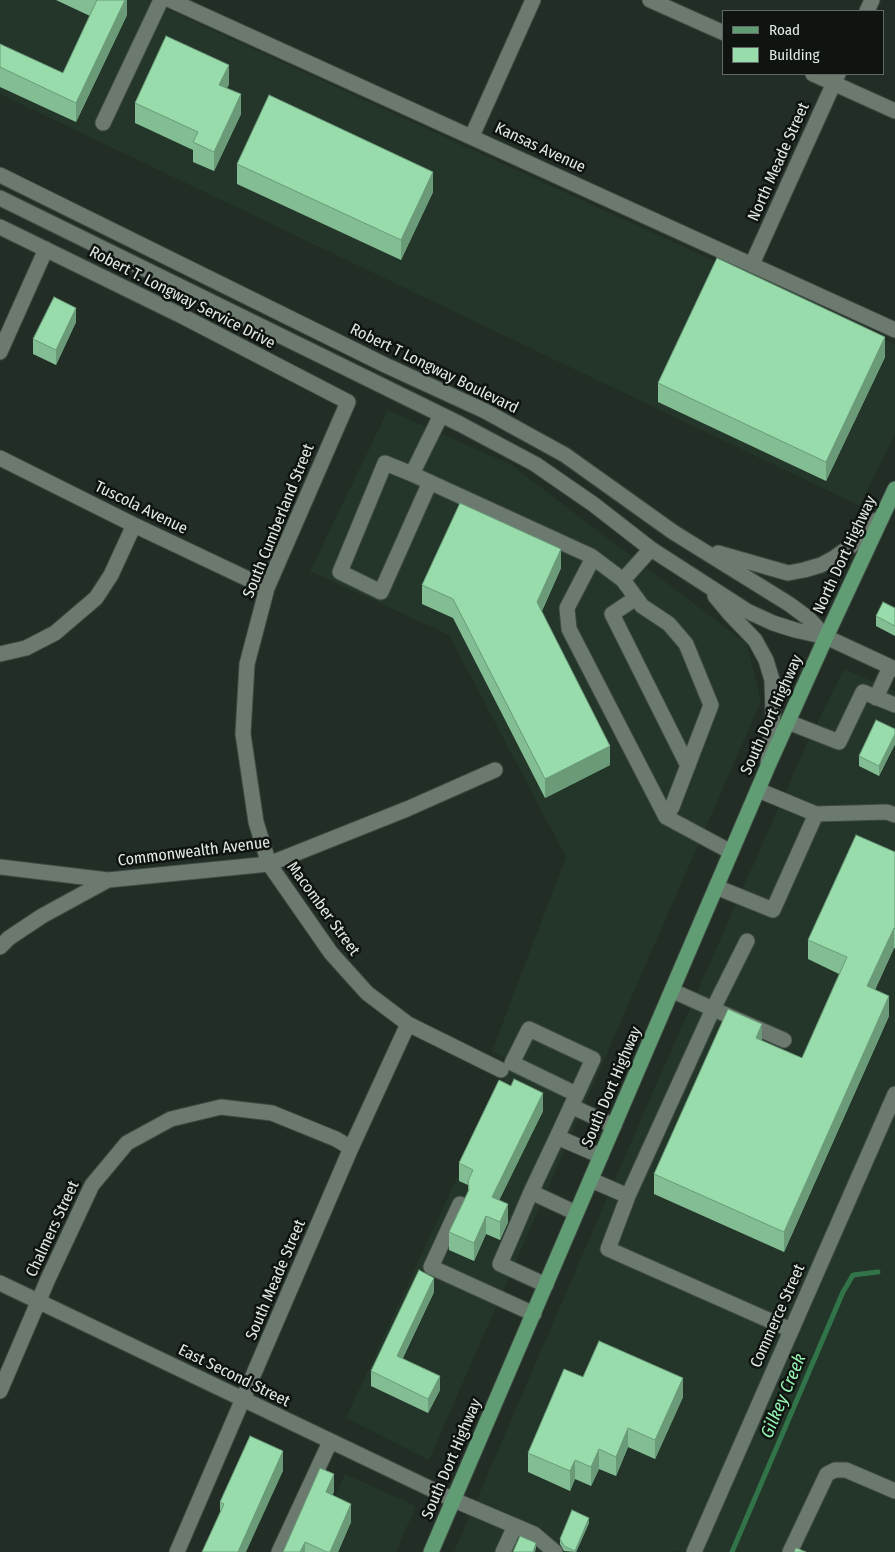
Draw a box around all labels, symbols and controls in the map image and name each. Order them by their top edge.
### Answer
legend [722,10,885,75]
text: Road [769,21,800,39]
text: Building [769,46,820,64]
street label: North Meade Street [744,100,814,224]
street label: Kansas Avenue [492,119,588,177]
street label: Robert T. Longway Service Drive [86,243,278,353]
street label: Robert T Longway Boulevard [347,320,521,418]
street label: South Cumberland Street [239,441,319,601]
street label: Tuscola Avenue [92,477,190,539]
street label: North Dort Highway [809,493,881,617]
street label: South Dort Highway [737,652,807,778]
street label: Commonwealth Avenue [117,833,271,871]
street label: Macomber Street [282,858,364,960]
street label: South Dort Highway [578,1024,646,1150]
street label: Chalmers Street [22,1178,84,1280]
street label: South Meade Street [242,1217,310,1343]
street label: Commerce Street [747,1261,809,1371]
street label: East Second Street [175,1341,293,1411]
water label: Gilkey Creek [757,1351,811,1441]
street label: South Dort Highway [418,1396,486,1522]

